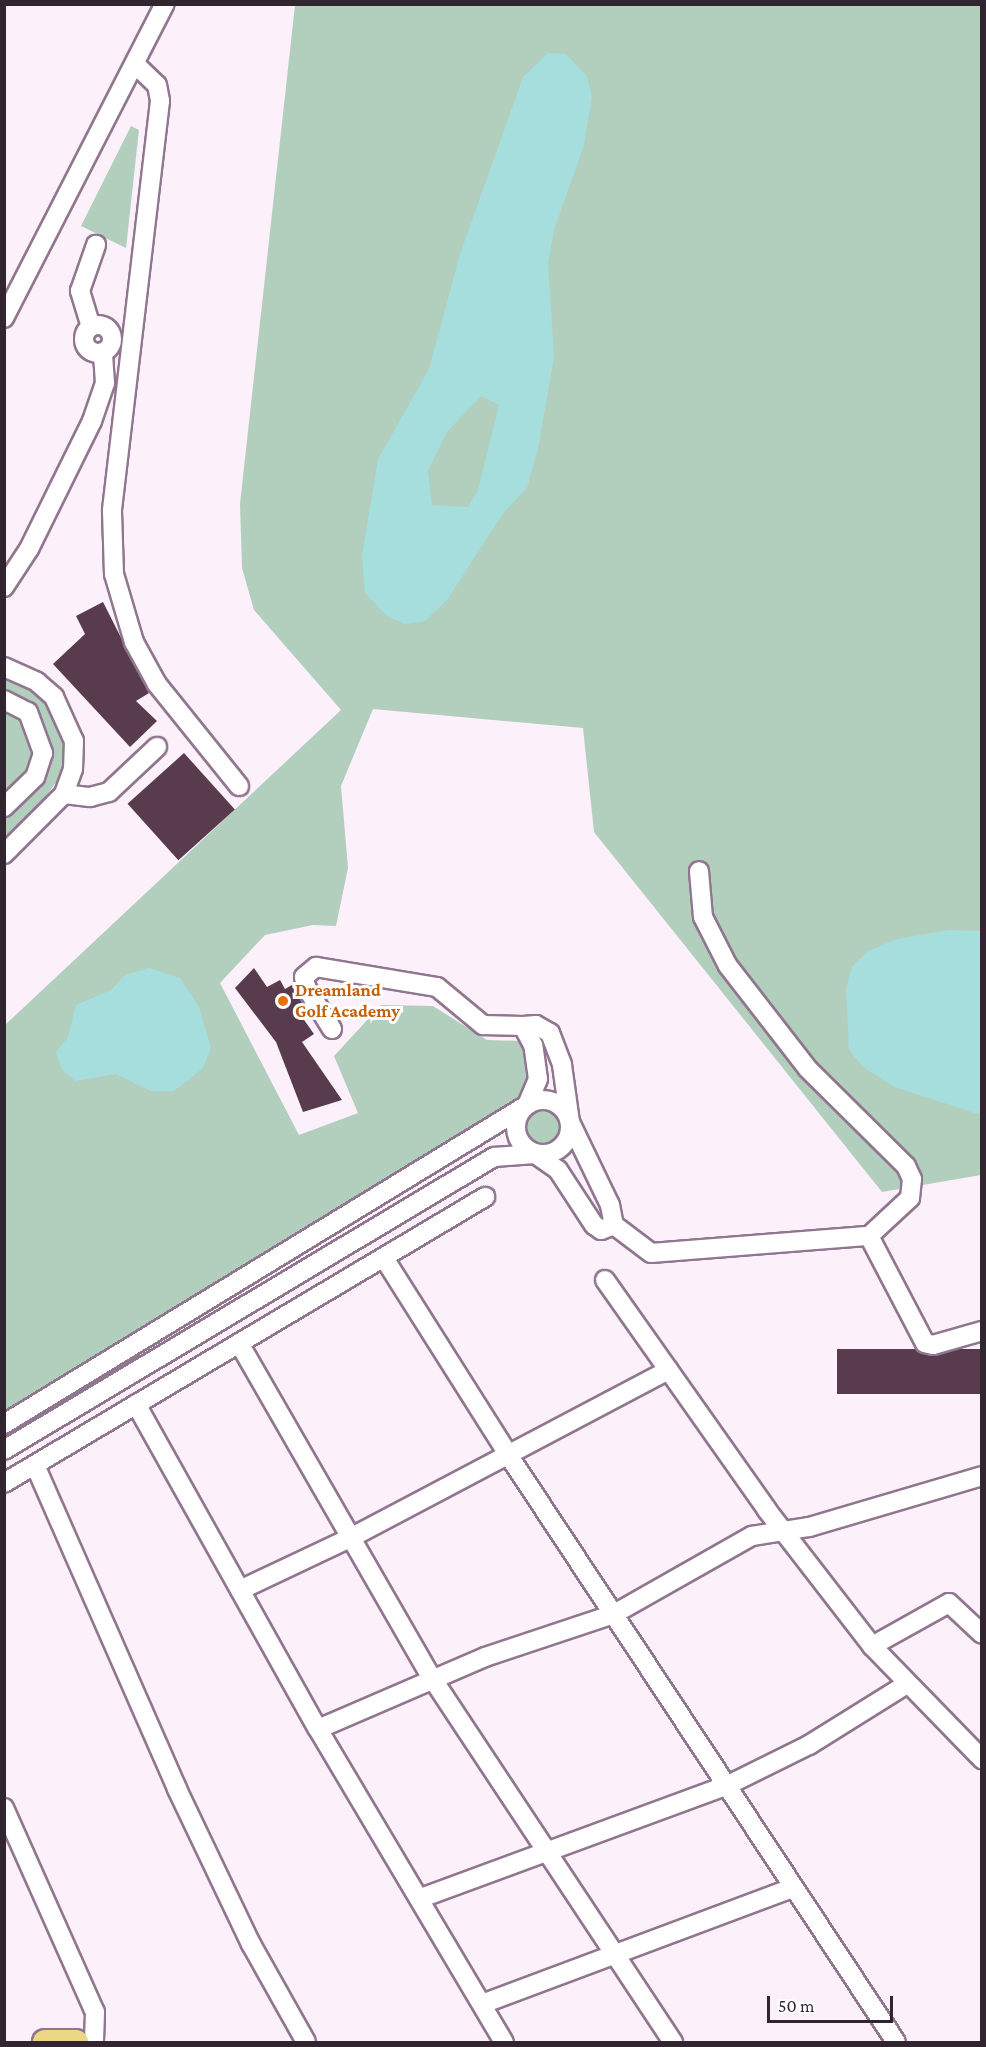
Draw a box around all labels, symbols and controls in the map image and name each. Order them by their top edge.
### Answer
place label: Dreamland Golf Academy [295,980,400,1022]
marker: Dreamland Golf Academy [276,994,290,1008]
scale bar [770,1984,896,2022]
text: 50 m [778,1996,815,2016]

